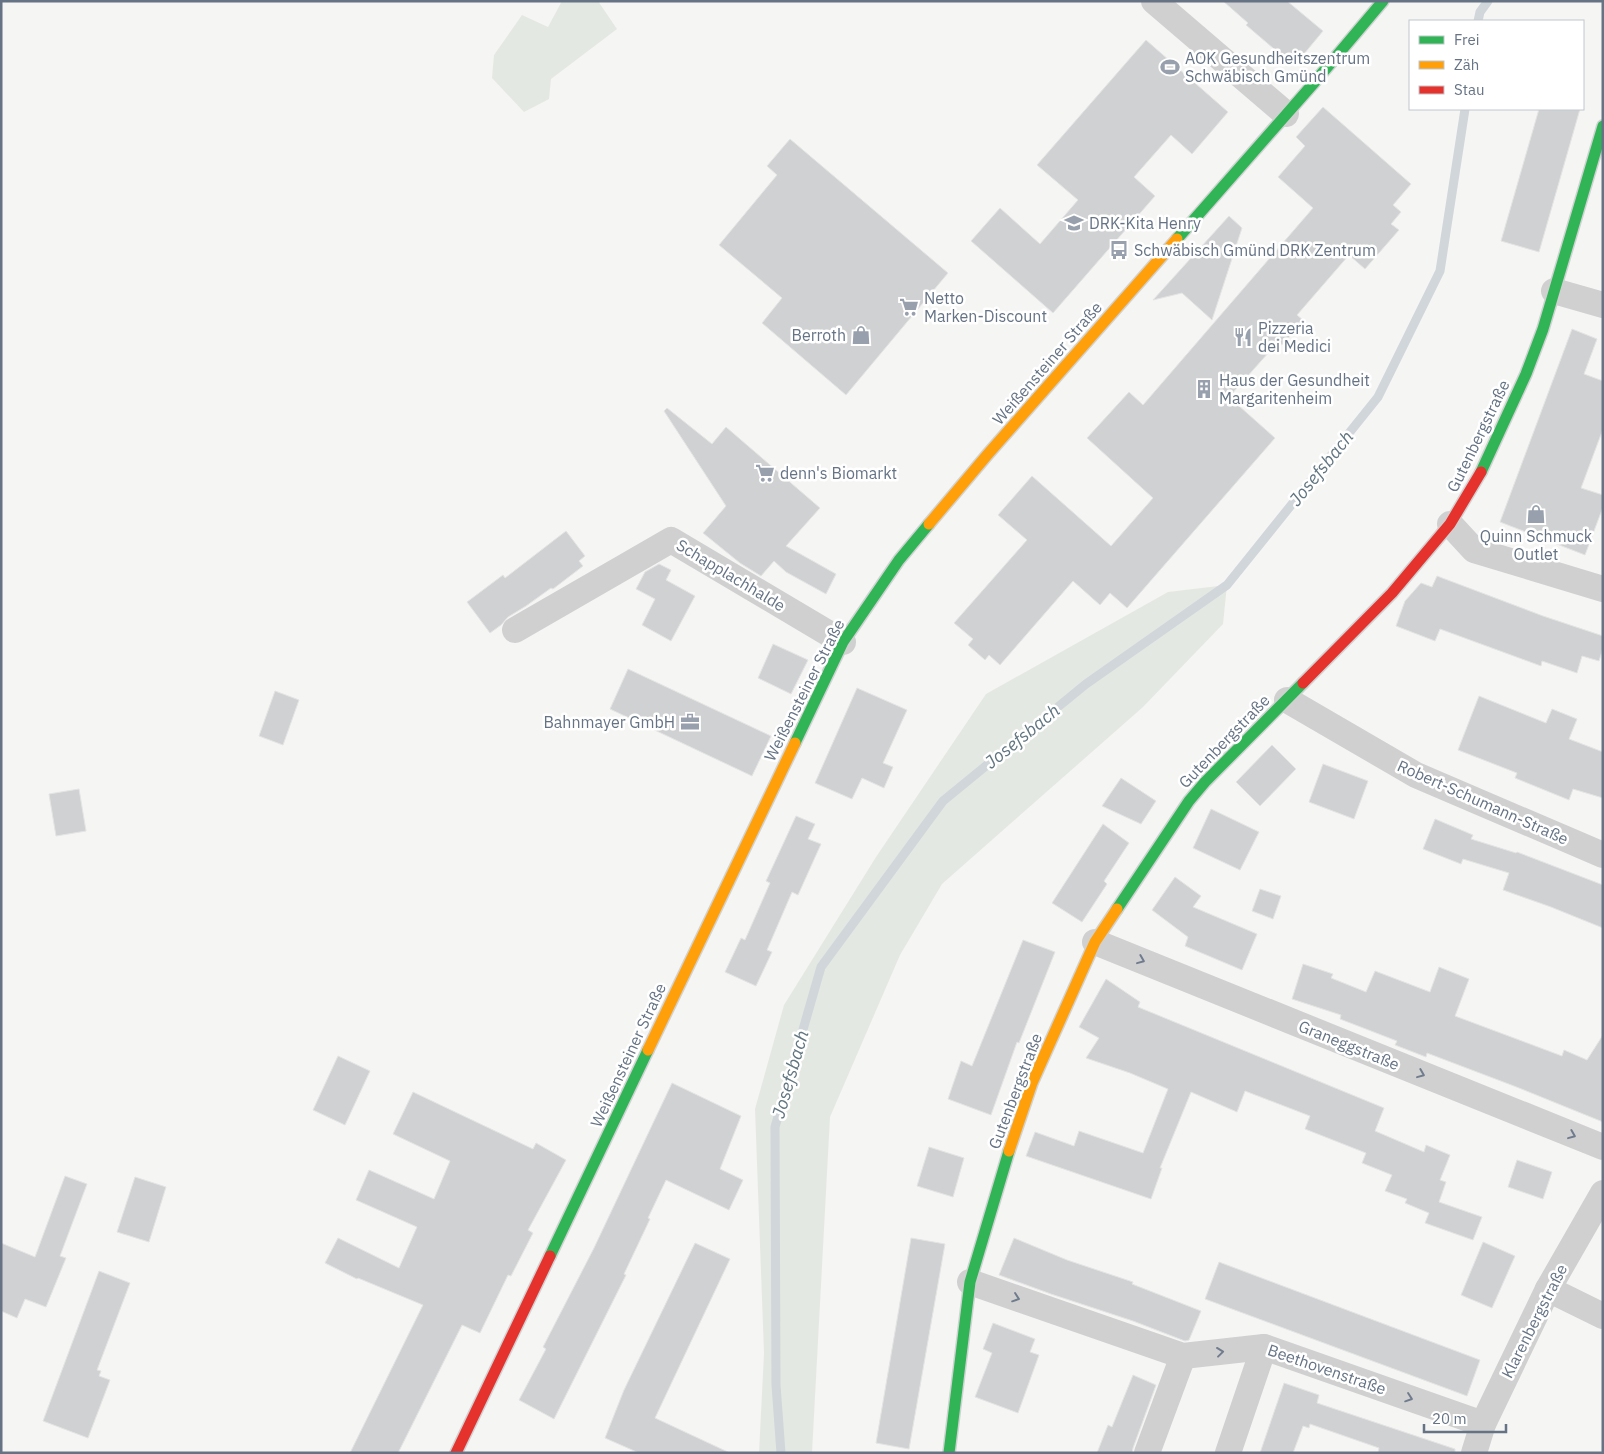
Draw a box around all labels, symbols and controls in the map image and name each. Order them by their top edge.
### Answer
legend [1409,20,1584,110]
text: Frei [1454,30,1480,49]
place label: AOK Gesundheitszentrum Schwäbisch Gmünd [1185,48,1370,86]
text: Zäh [1454,55,1479,74]
sports icon: AOK Gesundheitszentrum Schwäbisch Gmünd [1159,56,1181,78]
text: Stau [1454,80,1485,99]
school or university icon: DRK-Kita Henry [1063,212,1085,234]
place label: DRK-Kita Henry [1089,213,1201,233]
bus stop icon: Schwäbisch Gmünd DRK Zentrum [1108,239,1130,261]
place label: Schwäbisch Gmünd DRK Zentrum [1134,240,1376,260]
place label: Netto Marken-Discount [924,288,1047,326]
supermarket icon: Netto Marken-Discount [898,296,920,318]
street label: Weißensteiner Straße [988,297,1106,429]
place label: Pizzeria dei Medici [1258,318,1331,356]
shop icon: Berroth [850,324,872,346]
place label: Berroth [791,325,846,345]
restaurant icon: Pizzeria dei Medici [1232,326,1254,348]
place label: Haus der Gesundheit Margaritenheim [1219,370,1370,408]
street label: Gutenbergstraße [1442,376,1514,495]
building icon: Haus der Gesundheit Margaritenheim [1193,378,1215,400]
water label: Josefsbach [1284,426,1358,510]
supermarket icon: denn's Biomarkt [754,462,776,484]
place label: denn's Biomarkt [780,463,897,483]
shop icon: Quinn Schmuck Outlet [1525,503,1547,525]
place label: Quinn Schmuck Outlet [1480,526,1593,564]
street label: Schapplachhalde [673,535,789,616]
street label: Weißensteiner Straße [760,615,849,764]
street label: Gutenbergstraße [1174,690,1274,792]
water label: Josefsbach [980,699,1064,773]
office icon: Bahnmayer GmbH [679,711,701,733]
place label: Bahnmayer GmbH [543,712,675,732]
street label: Robert-Schumann-Straße [1394,755,1572,849]
one-way arrow [1136,955,1144,965]
street label: Weißensteiner Straße [586,980,670,1130]
street label: Graneggstraße [1296,1016,1403,1074]
water label: Josefsbach [767,1027,813,1121]
street label: Gutenbergstraße [984,1030,1046,1152]
one-way arrow [1416,1068,1425,1078]
one-way arrow [1567,1129,1575,1139]
street label: Klarenbergstraße [1497,1260,1571,1381]
one-way arrow [1011,1292,1019,1302]
street label: Beethovenstraße [1265,1339,1389,1399]
one-way arrow [1217,1347,1225,1358]
one-way arrow [1404,1392,1413,1402]
scale bar [1424,1402,1506,1434]
text: 20 m [1432,1409,1467,1428]

